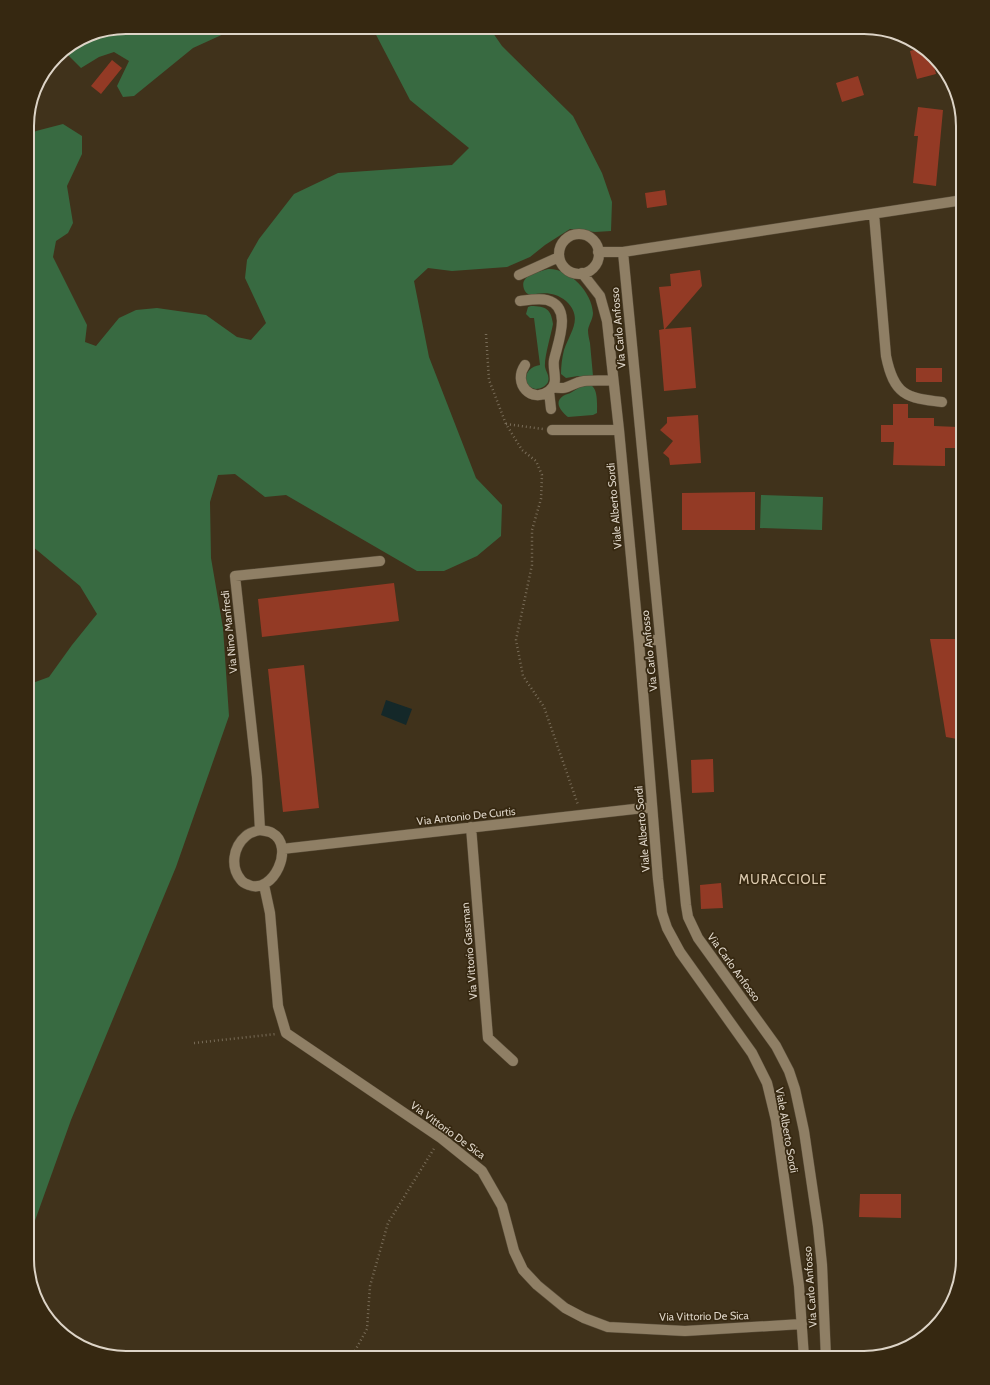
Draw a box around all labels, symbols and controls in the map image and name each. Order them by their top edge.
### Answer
street label: Via Carlo Anfosso [607,287,629,369]
street label: Viale Alberto Sordi [603,462,625,550]
street label: Via Nino Manfredi [218,590,240,674]
street label: Via Carlo Anfosso [638,610,660,692]
street label: Viale Alberto Sordi [631,785,653,873]
street label: Via Antonio De Curtis [416,804,517,828]
district label: MURACCIOLE [739,871,827,887]
street label: Via Vittorio Gassman [458,902,480,1000]
street label: Via Carlo Anfosso [704,930,764,1004]
street label: Viale Alberto Sordi [773,1086,801,1174]
street label: Via Vittorio De Sica [408,1098,489,1162]
street label: Via Carlo Anfosso [800,1246,820,1328]
street label: Via Vittorio De Sica [659,1308,750,1324]

